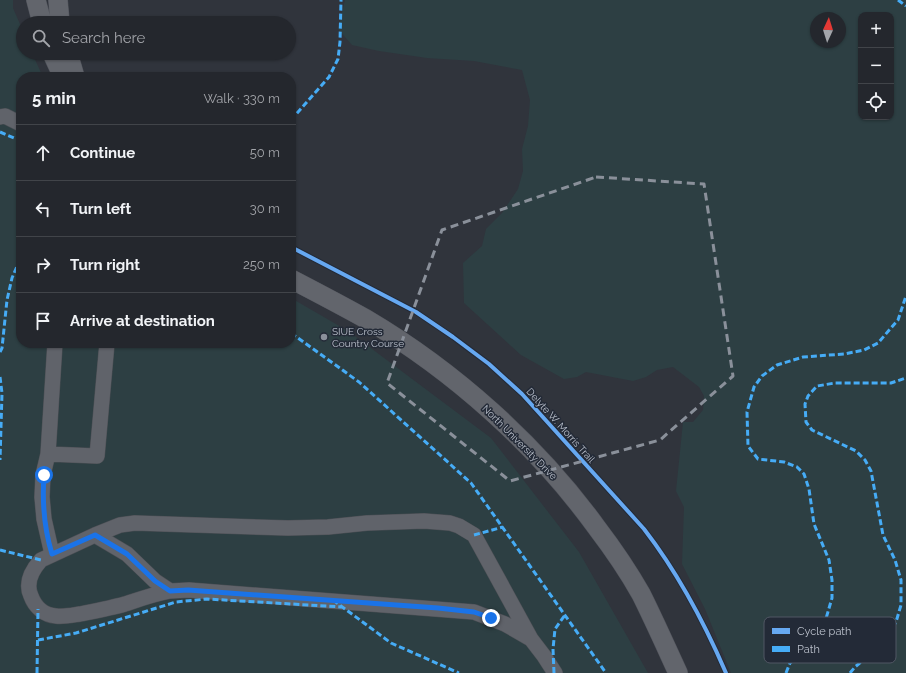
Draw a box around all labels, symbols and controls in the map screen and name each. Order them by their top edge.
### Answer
north arrow [810,12,846,48]
map controls [858,12,894,120]
button: + [858,12,894,48]
search box [16,16,296,60]
icon: search [30,27,52,49]
text: Search here [62,29,145,47]
button: − [858,48,894,84]
button: locate [858,84,894,120]
text: 5 min [32,88,76,108]
text: Walk · 330 m [203,91,280,106]
icon: ahead [32,142,54,164]
text: Continue [70,144,135,162]
text: 50 m [250,145,280,160]
icon: left [32,198,54,220]
text: Turn left [70,200,131,218]
text: 30 m [250,201,280,216]
icon: right [32,254,54,276]
text: Turn right [70,256,140,274]
text: 250 m [243,257,280,272]
icon: arrive [32,310,54,332]
text: Arrive at destination [70,312,215,330]
place label: SIUE Cross Country Course [332,326,404,349]
marker: SIUE Cross Country Course [319,332,329,342]
street label: Delyte W. Morris Trail [524,386,597,465]
street label: North University Drive [480,403,559,482]
route start [35,466,53,484]
route end [482,609,500,627]
legend [764,617,896,663]
text: Cycle path [797,625,851,638]
text: Path [797,643,820,656]

